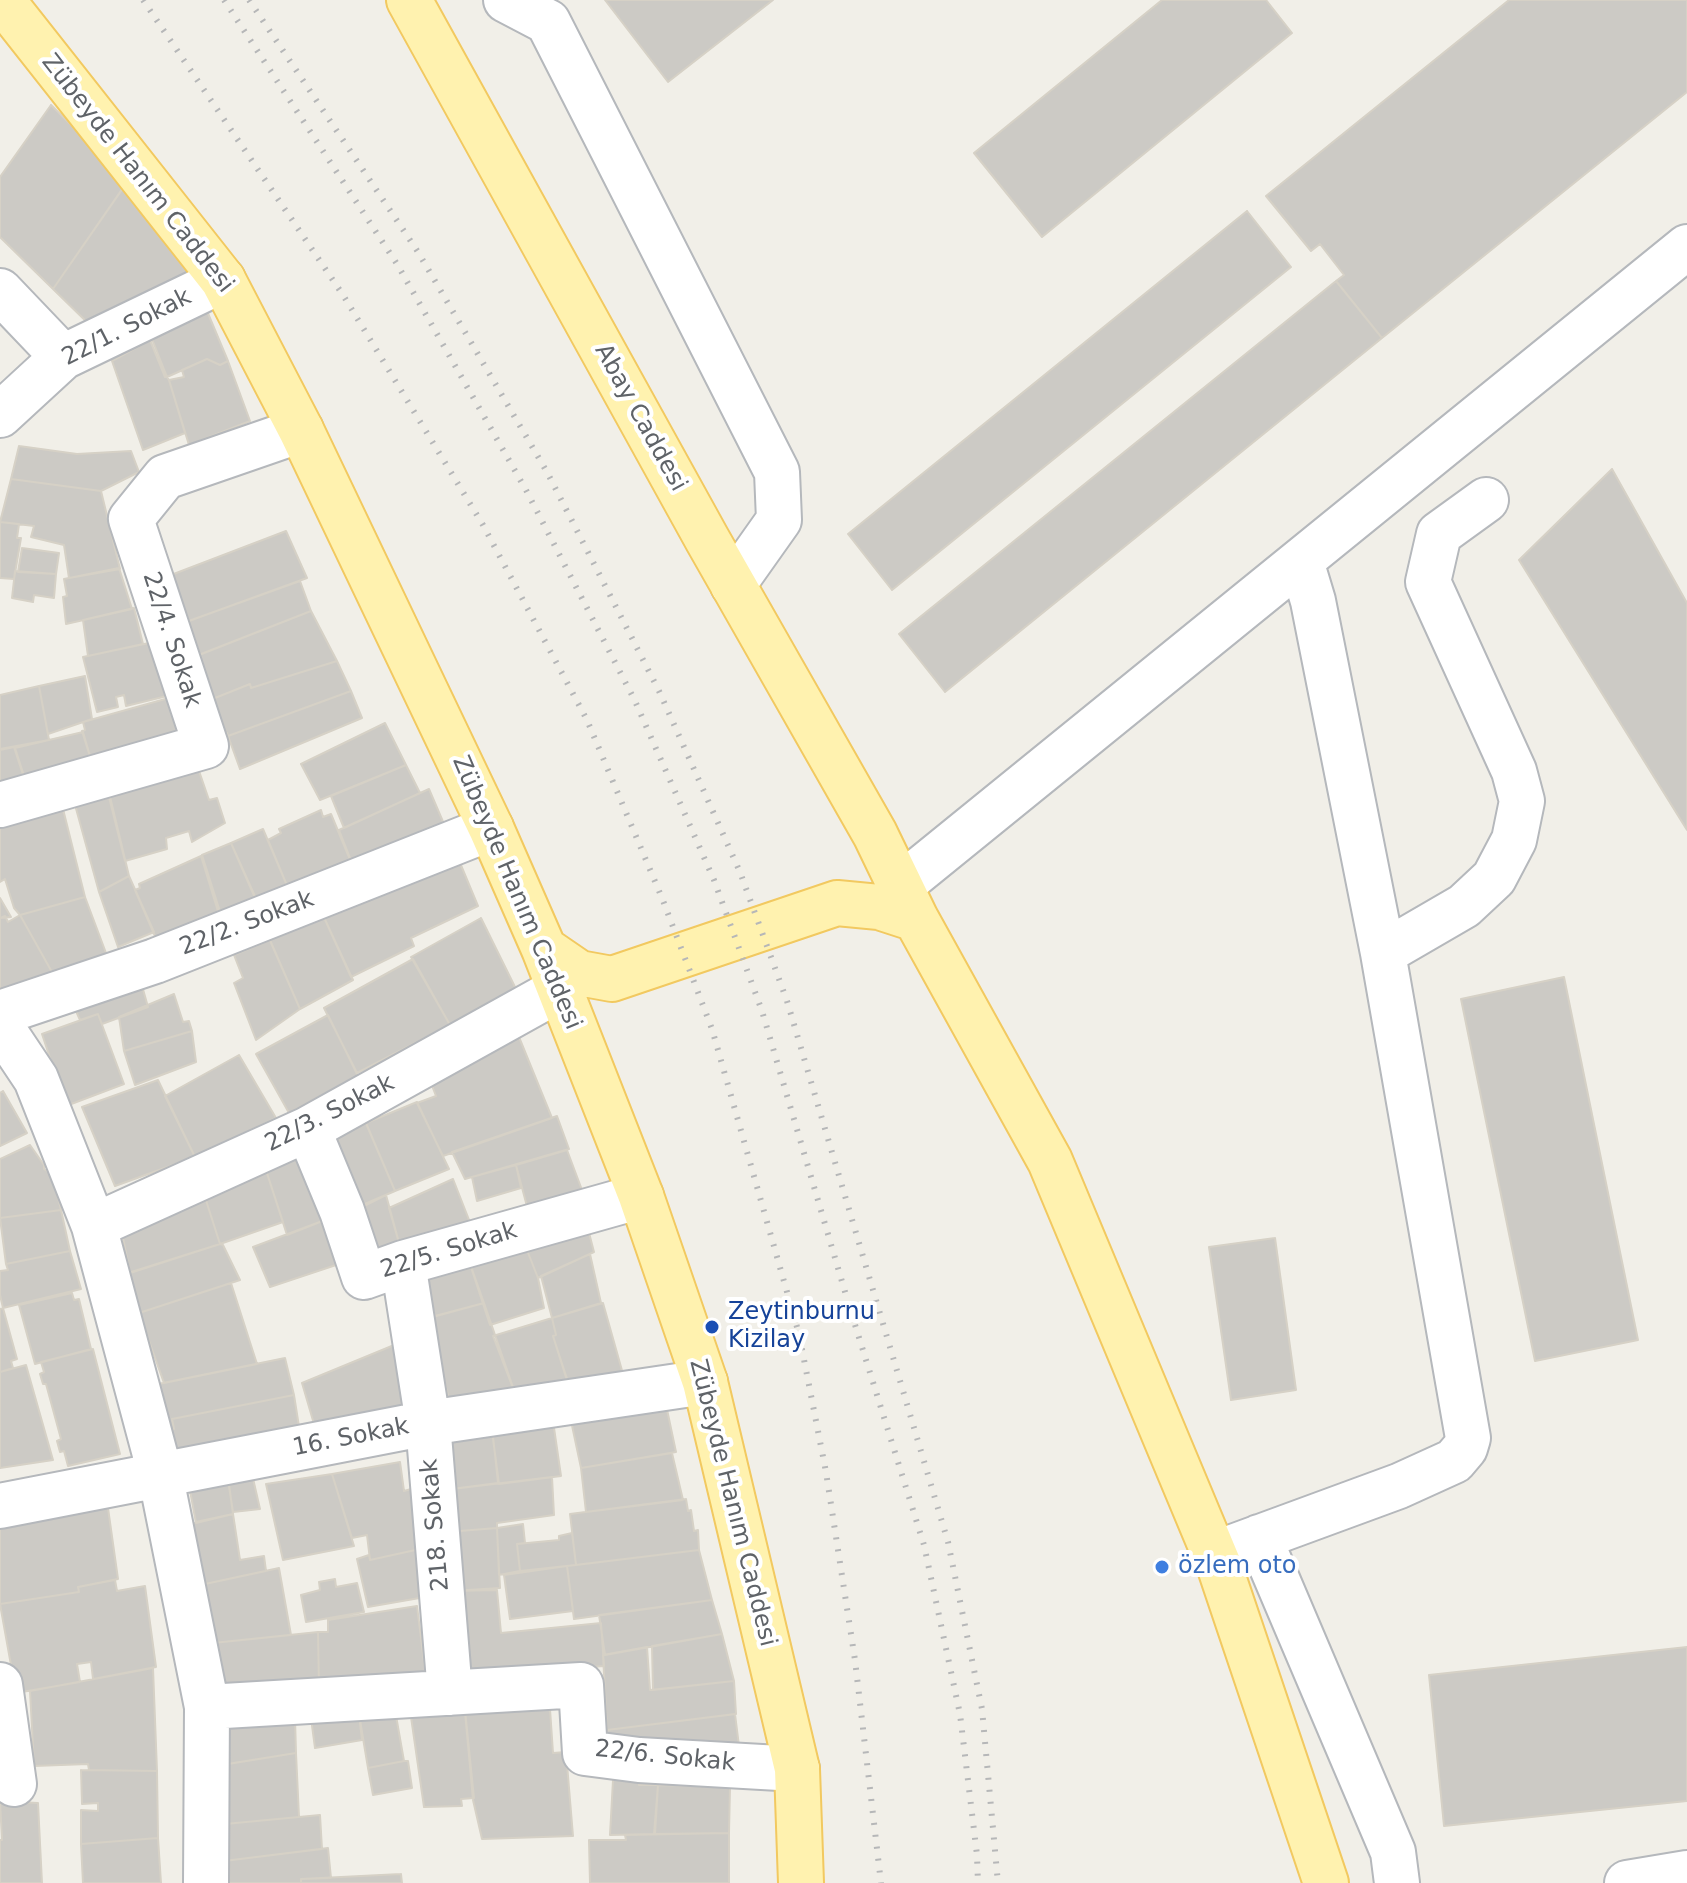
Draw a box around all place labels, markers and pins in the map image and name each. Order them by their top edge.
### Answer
place label: Zeytinburnu Kizilay [728,1299,875,1355]
marker: Zeytinburnu Kizilay [703,1318,721,1336]
place label: özlem oto [1178,1553,1296,1581]
marker: özlem oto [1153,1558,1171,1576]

